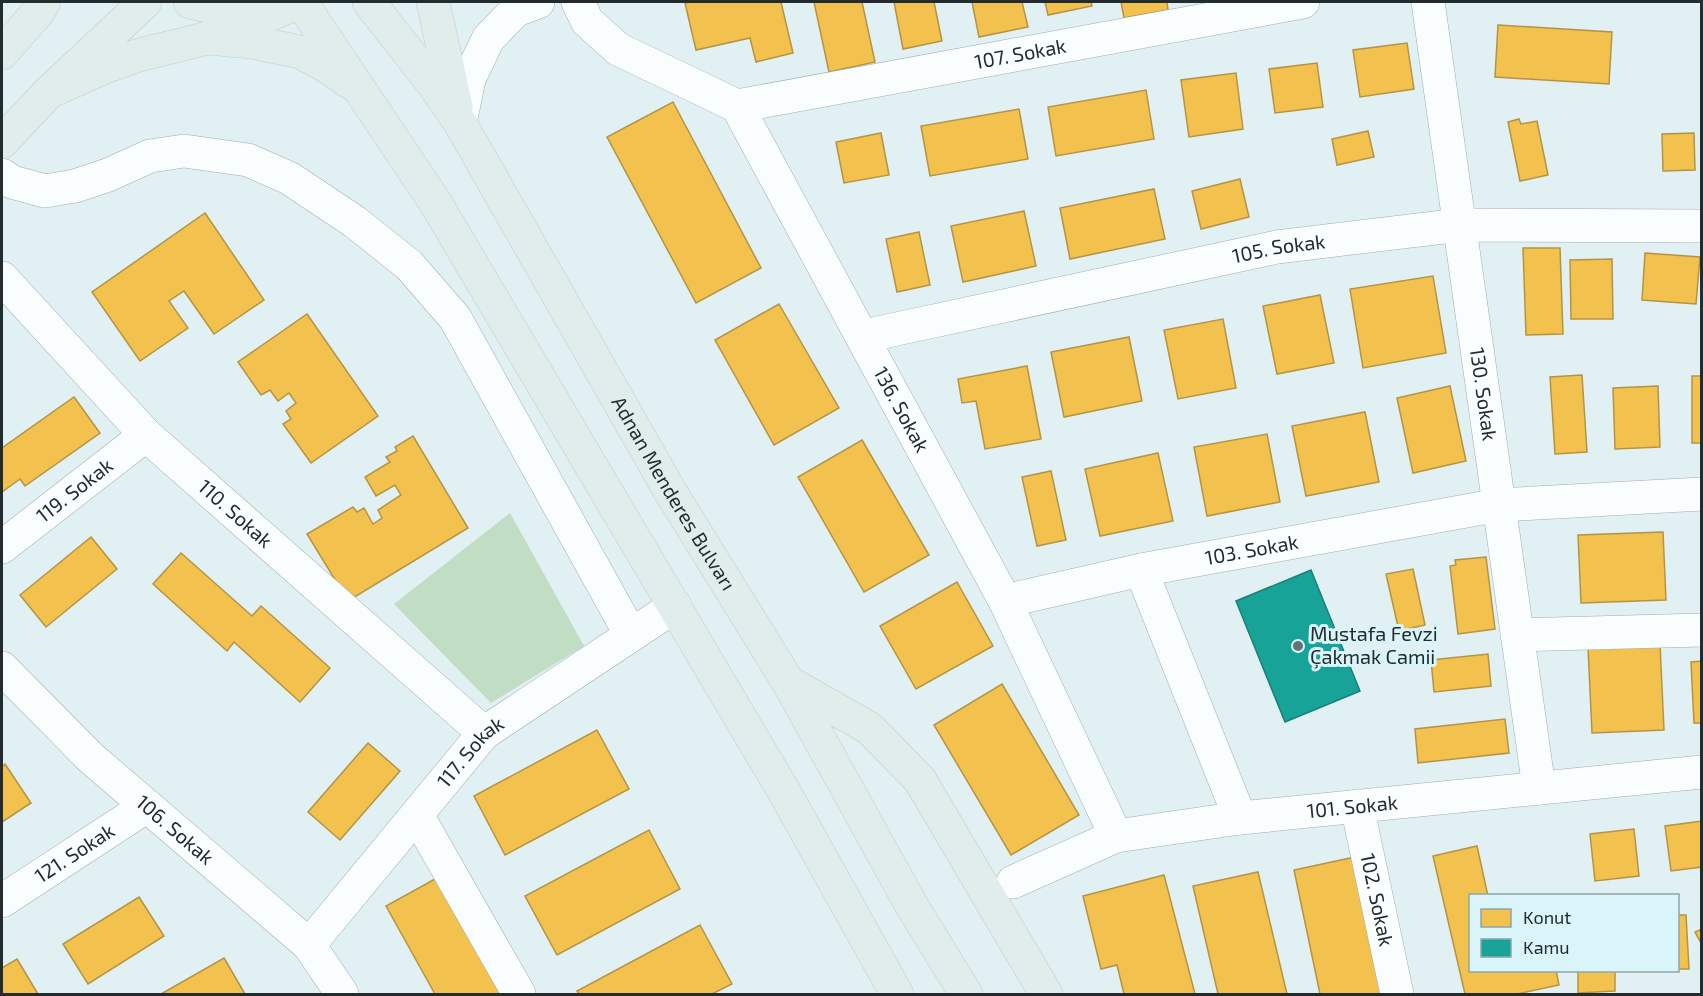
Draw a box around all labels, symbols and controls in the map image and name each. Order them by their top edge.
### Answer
street label: 107. Sokak [972,33,1068,73]
street label: 105. Sokak [1230,228,1326,267]
street label: 130. Sokak [1466,346,1503,442]
street label: 136. Sokak [869,362,935,456]
street label: Adnan Menderes Bulvarı [607,392,741,594]
street label: 119. Sokak [31,452,117,527]
street label: 110. Sokak [194,474,278,552]
street label: 103. Sokak [1203,529,1300,569]
place label: Mustafa Fevzi Çakmak Camii [1310,621,1438,669]
marker: Mustafa Fevzi Çakmak Camii [1291,639,1305,653]
street label: 117. Sokak [431,710,508,792]
street label: 106. Sokak [132,789,219,869]
street label: 101. Sokak [1306,789,1399,822]
street label: 121. Sokak [30,818,119,887]
street label: 102. Sokak [1356,851,1400,948]
legend [1469,894,1679,972]
text: Konut [1523,906,1571,928]
text: Kamu [1523,936,1570,958]

